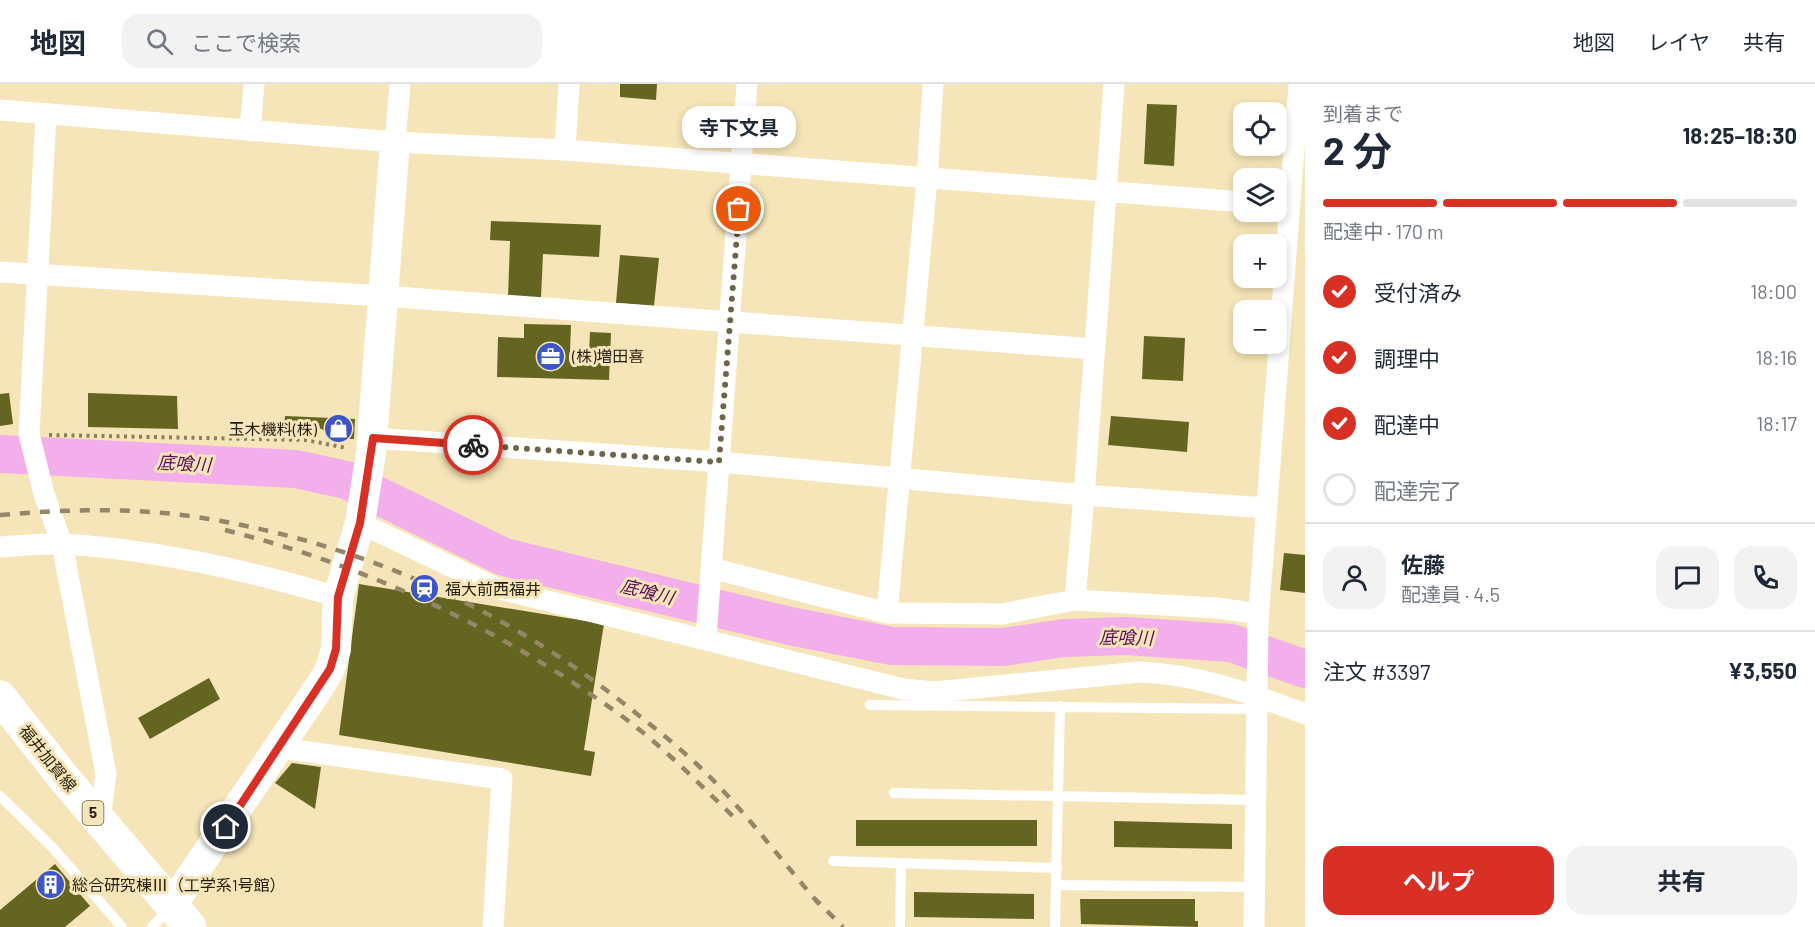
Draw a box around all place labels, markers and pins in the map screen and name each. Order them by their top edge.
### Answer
callout: 寺下文具 [682,107,796,149]
pin [713,183,764,234]
office icon: (株)増田喜 [535,340,567,372]
place label: (株)増田喜 [571,346,644,365]
shop icon: 玉木機料(株) [322,413,354,445]
place label: 玉木機料(株) [229,419,318,438]
station icon: 福大前西福井 [408,573,440,605]
place label: 福大前西福井 [445,579,541,598]
pin [200,801,251,852]
building icon: 総合研究棟Ⅲ（工学系1号館） [35,869,67,901]
place label: 総合研究棟Ⅲ（工学系1号館） [72,875,286,894]

